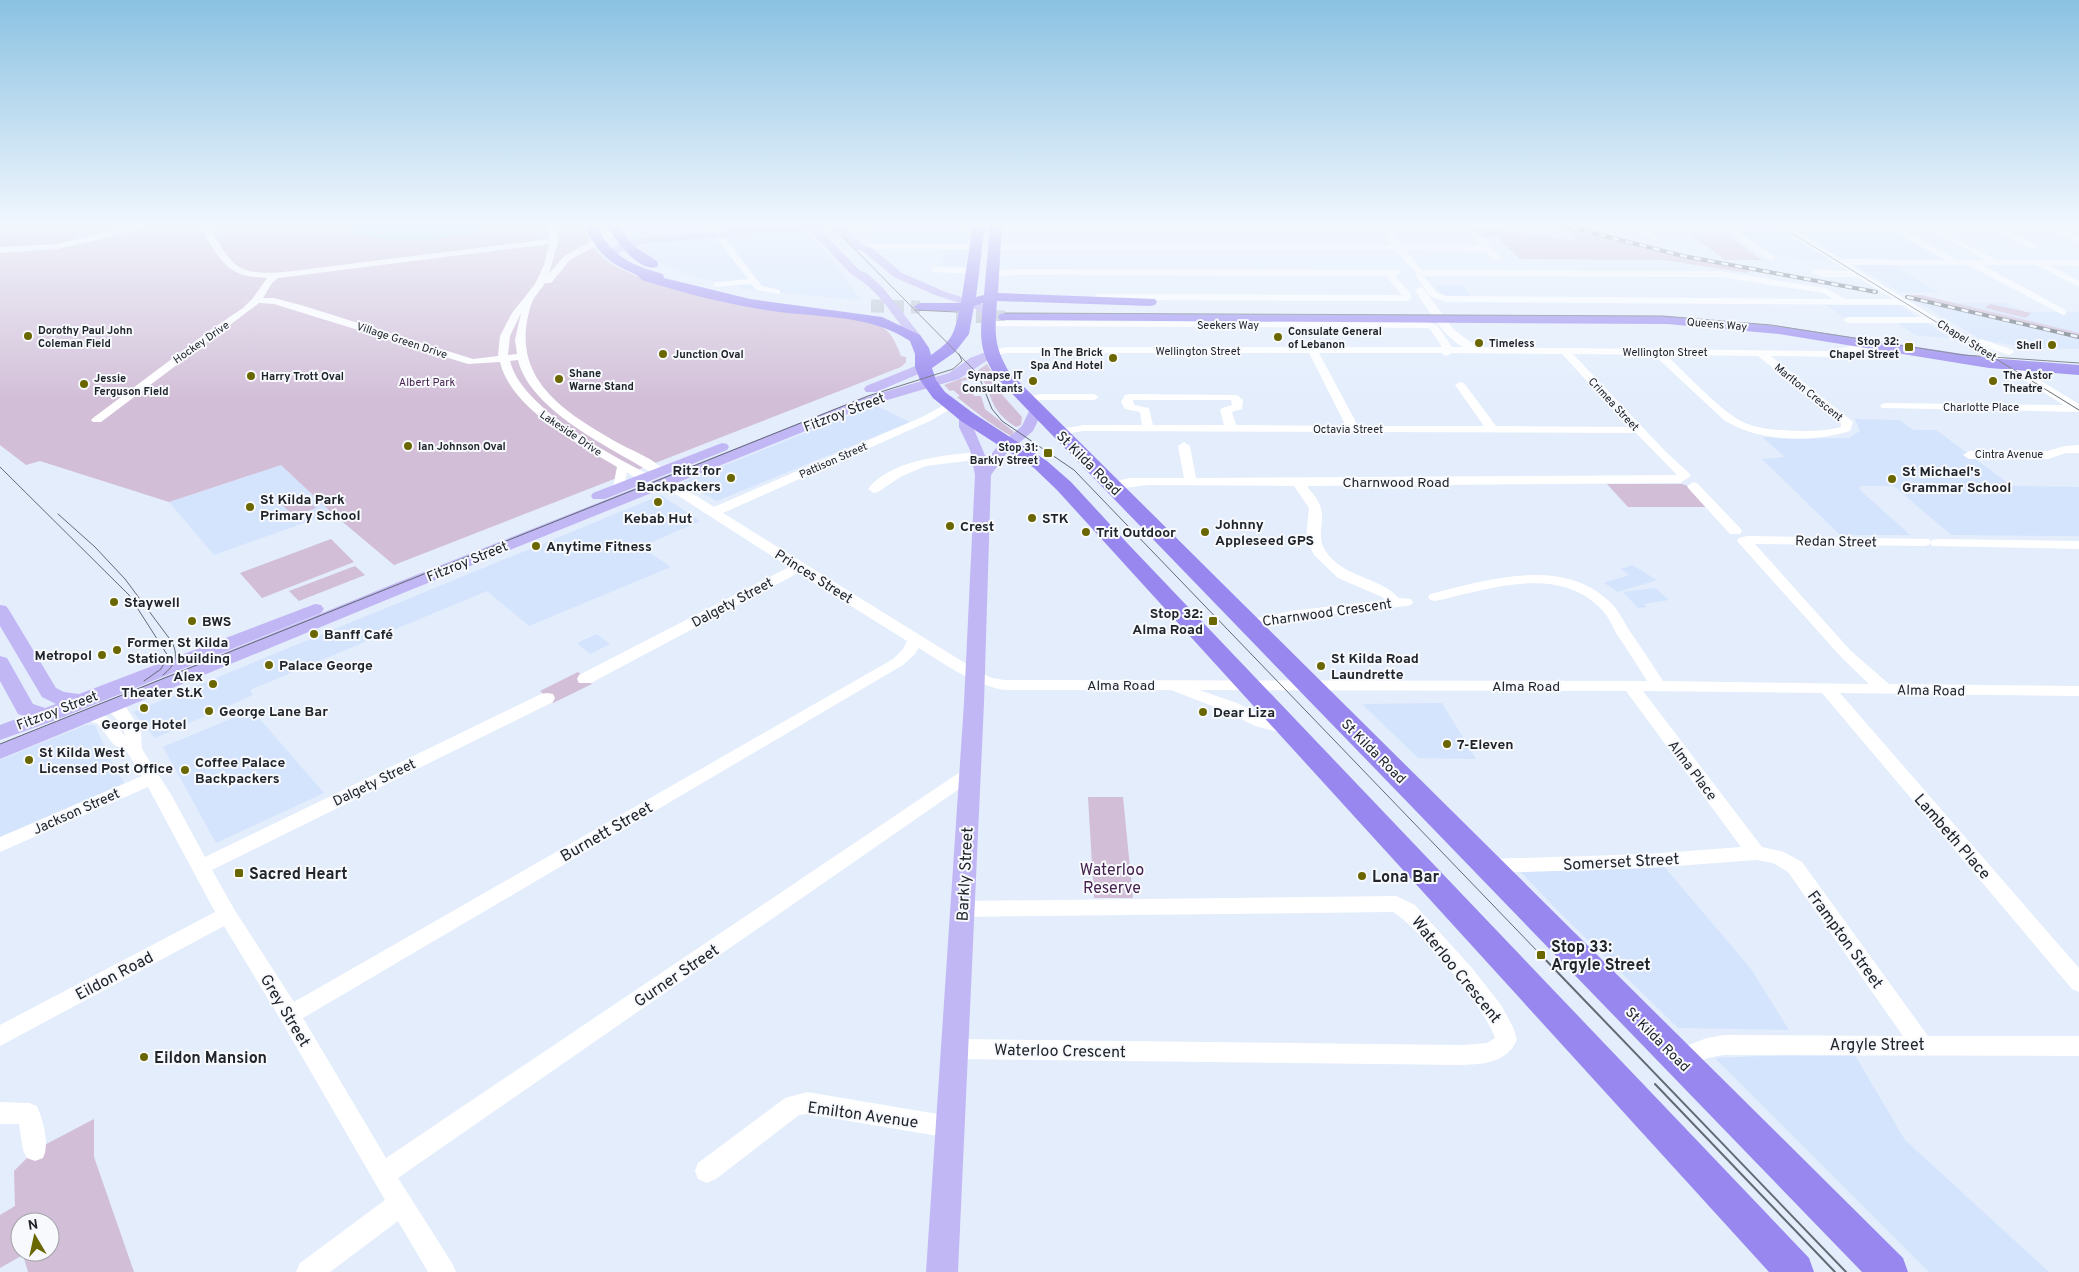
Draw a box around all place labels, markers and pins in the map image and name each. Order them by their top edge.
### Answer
place label: Dorothy Paul John Coleman Field [38,324,133,351]
place label: Consulate General of Lebanon [1288,325,1382,352]
marker: Dorothy Paul John Coleman Field [22,330,34,342]
marker: Consulate General of Lebanon [1272,331,1284,343]
place label: Stop 32: Chapel Street [1829,335,1899,362]
marker: Timeless [1473,337,1485,349]
place label: Timeless [1489,337,1535,351]
place label: Shell [2016,339,2042,353]
marker: Shell [2046,339,2058,351]
marker: Stop 32: Chapel Street [1903,341,1915,353]
place label: In The Brick Spa And Hotel [1030,346,1103,373]
marker: Junction Oval [657,348,669,360]
place label: Junction Oval [673,348,744,362]
marker: In The Brick Spa And Hotel [1107,352,1119,364]
place label: Shane Warne Stand [569,367,634,394]
place label: Synapse IT Consultants [962,369,1023,396]
place label: The Astor Theatre [2003,369,2053,396]
marker: Harry Trott Oval [245,370,257,382]
place label: Harry Trott Oval [261,370,344,384]
place label: Jessie Ferguson Field [94,372,169,399]
marker: Shane Warne Stand [553,373,565,385]
marker: Synapse IT Consultants [1027,375,1039,387]
marker: The Astor Theatre [1987,375,1999,387]
marker: Jessie Ferguson Field [78,378,90,390]
marker: Ian Johnson Oval [402,440,414,452]
place label: Ian Johnson Oval [418,440,506,454]
place label: Stop 31: Barkly Street [970,441,1038,468]
marker: Stop 31: Barkly Street [1042,447,1054,459]
place label: Ritz for Backpackers [636,463,721,496]
place label: St Michael's Grammar School [1902,464,2011,497]
marker: Ritz for Backpackers [725,472,737,484]
marker: St Michael's Grammar School [1886,473,1898,485]
place label: St Kilda Park Primary School [260,492,361,525]
marker: Kebab Hut [652,496,664,508]
marker: St Kilda Park Primary School [244,501,256,513]
place label: Kebab Hut [624,511,692,528]
place label: STK [1042,511,1069,528]
marker: STK [1026,512,1038,524]
place label: Johnny Appleseed GPS [1215,517,1314,550]
place label: Crest [960,519,994,536]
marker: Crest [944,520,956,532]
place label: Trit Outdoor [1096,525,1176,542]
marker: Trit Outdoor [1080,526,1092,538]
marker: Johnny Appleseed GPS [1199,526,1211,538]
place label: Anytime Fitness [546,539,652,556]
marker: Anytime Fitness [530,540,542,552]
place label: Staywell [124,595,180,612]
marker: Staywell [108,596,120,608]
place label: Stop 32: Alma Road [1132,606,1203,639]
place label: BWS [202,614,231,631]
marker: BWS [186,615,198,627]
marker: Stop 32: Alma Road [1207,615,1219,627]
place label: Banff Café [324,627,393,644]
marker: Banff Café [308,628,320,640]
place label: Former St Kilda Station building [127,635,230,668]
marker: Former St Kilda Station building [111,644,123,656]
place label: Metropol [35,648,92,665]
marker: Metropol [96,649,108,661]
place label: St Kilda Road Laundrette [1331,651,1419,684]
place label: Palace George [279,658,373,675]
marker: Palace George [263,659,275,671]
marker: St Kilda Road Laundrette [1315,660,1327,672]
place label: Alex Theater St.K [121,669,203,702]
marker: Alex Theater St.K [207,678,219,690]
marker: George Hotel [138,702,150,714]
place label: George Lane Bar [219,704,328,721]
marker: George Lane Bar [203,705,215,717]
place label: Dear Liza [1213,705,1275,722]
marker: Dear Liza [1197,706,1209,718]
place label: George Hotel [101,717,187,734]
place label: 7-Eleven [1457,737,1514,754]
marker: 7-Eleven [1441,738,1453,750]
place label: St Kilda West Licensed Post Office [39,745,173,778]
marker: St Kilda West Licensed Post Office [23,754,35,766]
place label: Coffee Palace Backpackers [195,755,285,788]
marker: Coffee Palace Backpackers [179,764,191,776]
place label: Sacred Heart [249,865,347,885]
marker: Sacred Heart [233,867,245,879]
place label: Lona Bar [1372,868,1440,888]
marker: Lona Bar [1356,870,1368,882]
place label: Stop 33: Argyle Street [1551,938,1651,976]
marker: Stop 33: Argyle Street [1535,949,1547,961]
place label: Eildon Mansion [154,1049,267,1069]
marker: Eildon Mansion [138,1051,150,1063]

